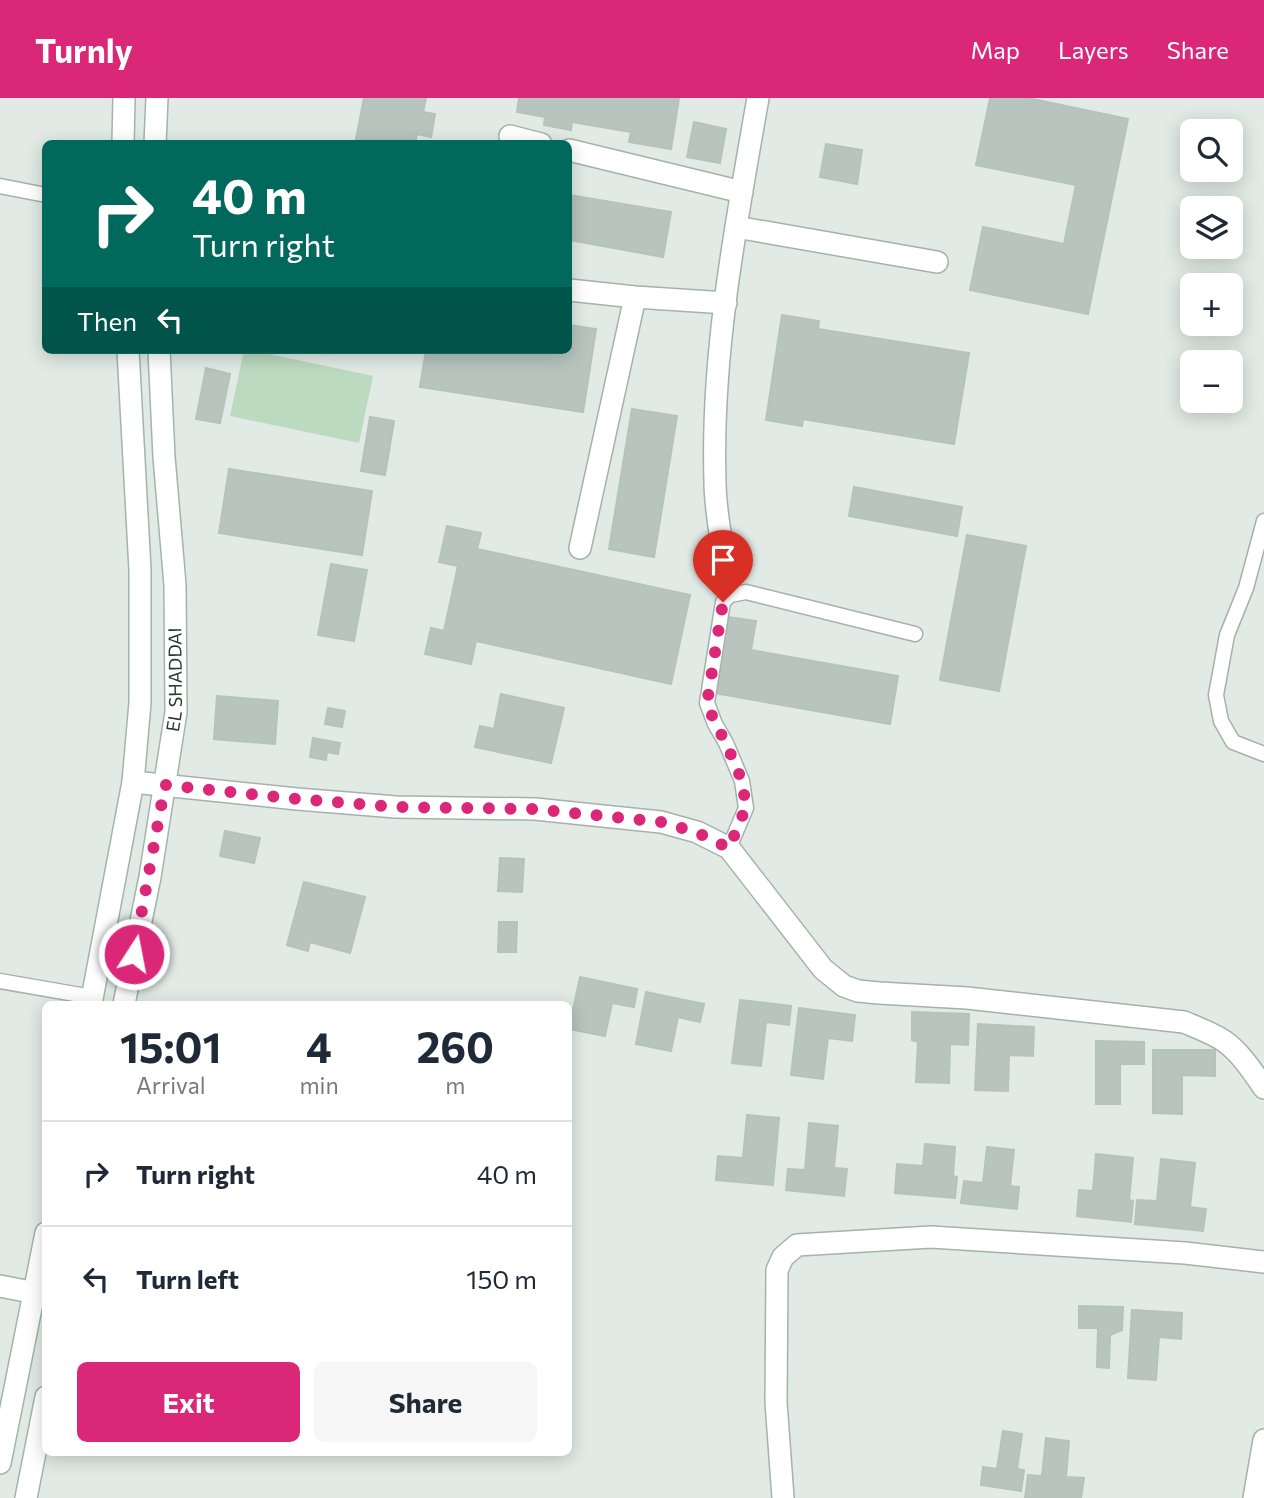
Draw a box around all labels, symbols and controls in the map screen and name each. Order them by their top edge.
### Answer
text: Turnly [35,29,133,70]
text: Map [971,35,1020,64]
text: Layers [1058,35,1129,64]
text: Share [1167,35,1229,64]
map controls [1180,119,1243,413]
button: search [1180,119,1243,182]
text: 40 m [192,164,307,224]
icon: right [77,168,168,259]
button: layers [1180,196,1243,259]
text: Turn right [192,224,335,264]
button: + [1180,273,1243,336]
icon: left [151,301,189,339]
text: Then [77,305,137,336]
button: − [1180,350,1243,413]
pin [693,530,753,602]
icon: arrive [704,541,742,579]
street label: EL SHADDAI [161,627,186,733]
position arrow [97,917,171,991]
text: 15:01 [120,1020,221,1072]
text: 4 [306,1020,332,1072]
text: 260 [417,1020,494,1072]
text: Arrival [136,1071,206,1099]
text: min [299,1071,339,1099]
text: m [445,1071,465,1099]
icon: right [77,1155,115,1193]
text: Turn right [136,1158,255,1189]
text: 40 m [477,1158,537,1189]
icon: left [77,1260,115,1298]
text: Turn left [136,1263,239,1294]
text: 150 m [466,1263,537,1294]
button: Exit [77,1362,300,1442]
button: Share [314,1362,537,1442]

